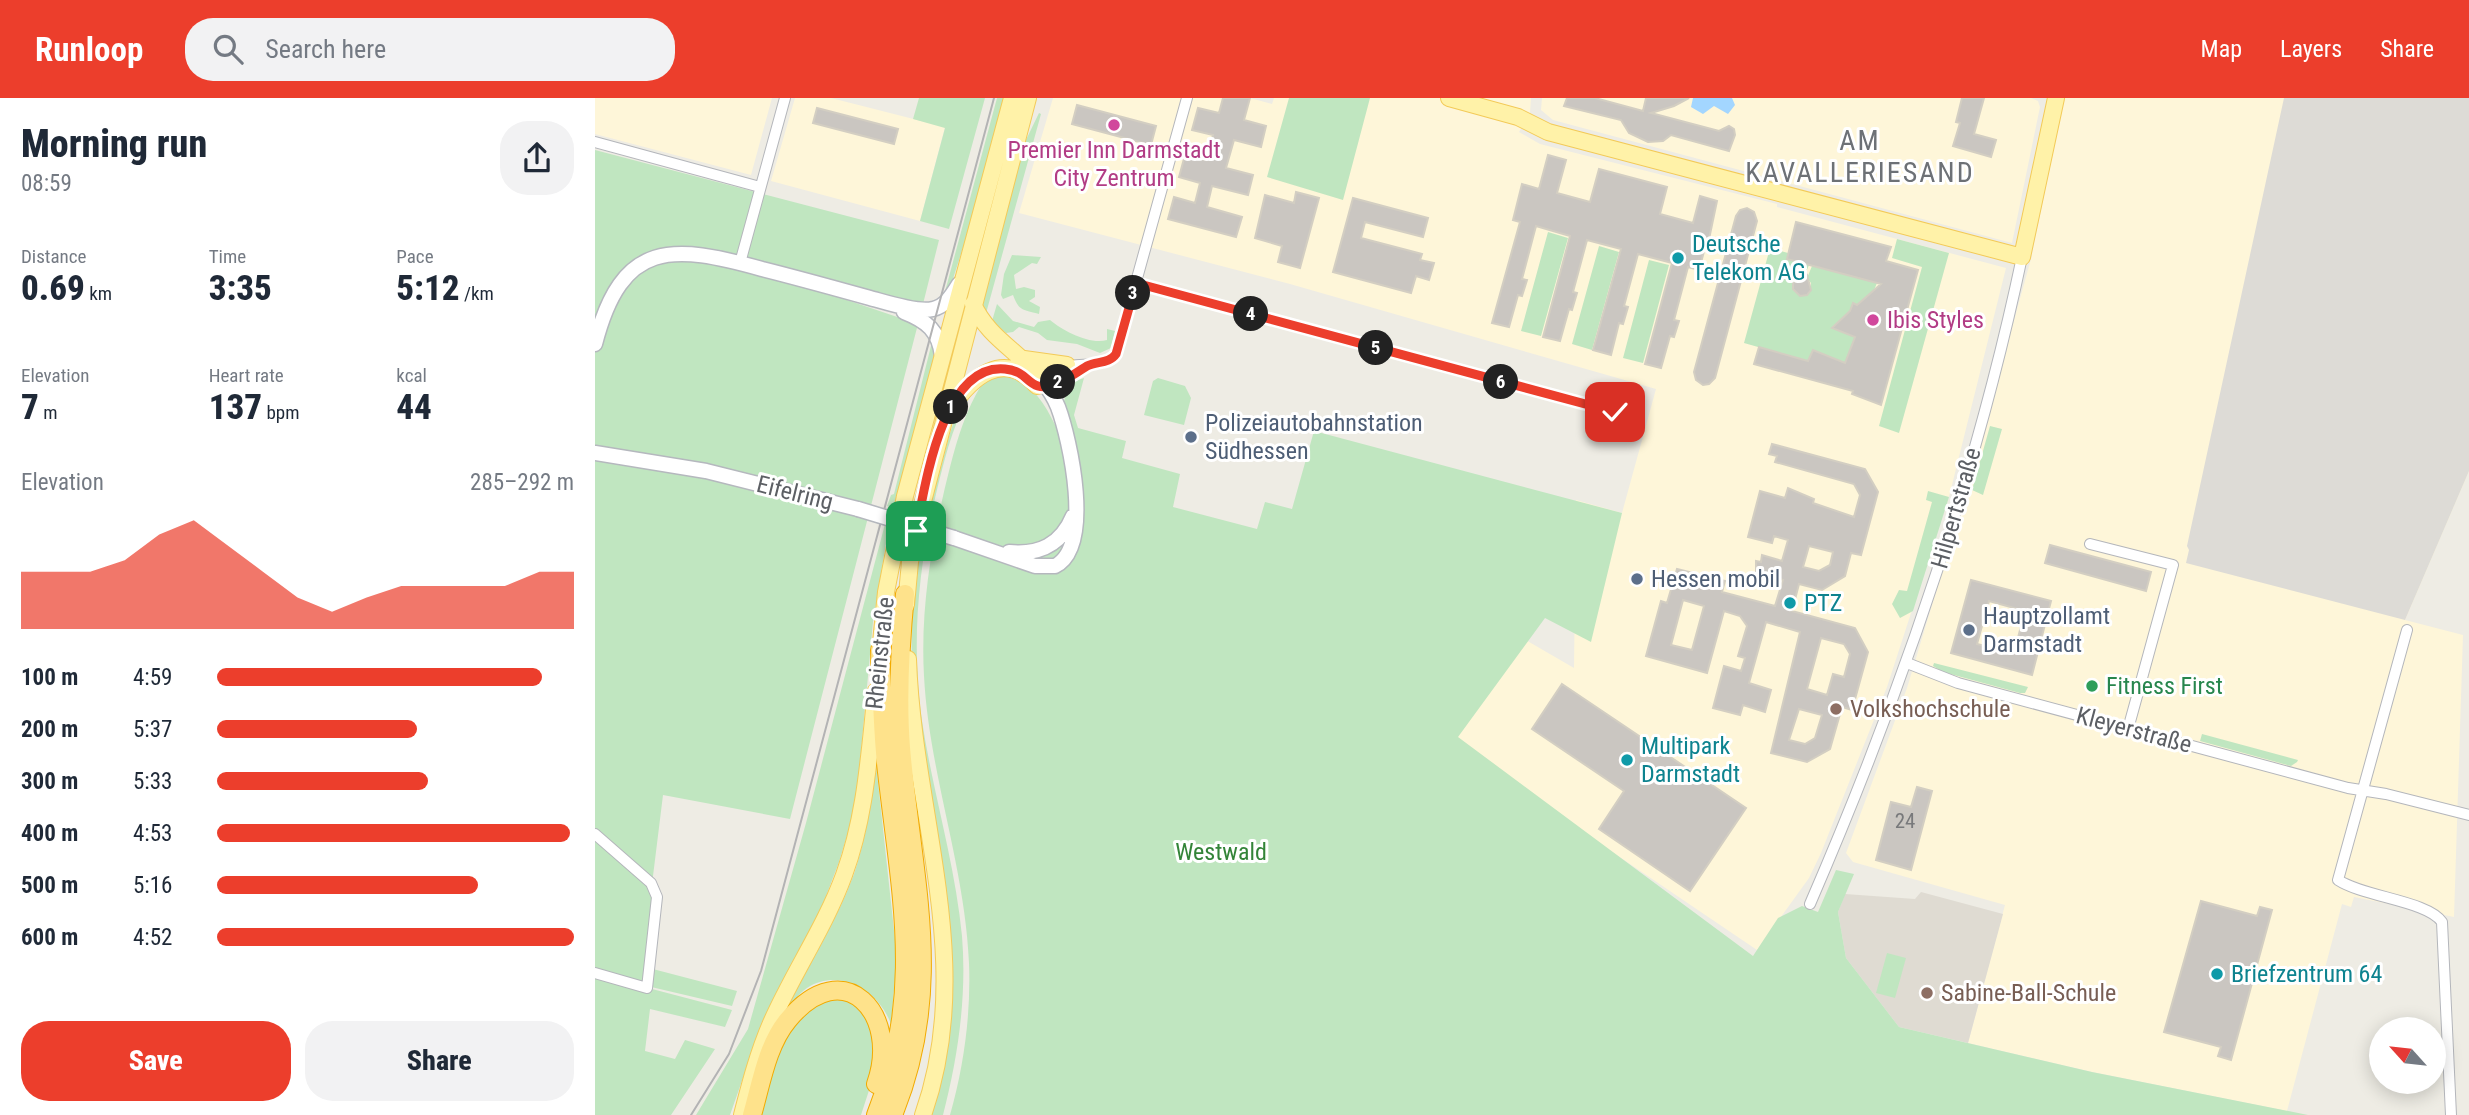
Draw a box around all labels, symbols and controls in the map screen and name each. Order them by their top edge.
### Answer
search box [185,18,675,81]
text: Runloop [35,30,143,69]
icon: search [209,30,247,68]
text: Search here [265,34,386,64]
text: Map [2201,35,2242,63]
text: Layers [2280,35,2342,63]
text: Share [2380,35,2434,63]
marker: Premier Inn Darmstadt City Zentrum [1106,117,1122,133]
button: share [500,121,574,195]
text: Morning run [21,122,207,166]
district label: AM KAVALLERIESAND [1745,124,1975,189]
place label: Premier Inn Darmstadt City Zentrum [1007,136,1221,192]
text: 08:59 [21,170,72,197]
place label: Deutsche Telekom AG [1692,230,1806,286]
text: Distance [21,245,86,268]
text: Time [209,245,246,268]
text: Pace [396,245,434,268]
marker: Deutsche Telekom AG [1670,250,1686,266]
text: 0.69 [21,268,85,309]
text: 3:35 [209,268,272,309]
text: 5:12 [396,268,460,309]
pin: 3 [1115,276,1151,310]
text: 3 [1128,281,1137,304]
text: km [85,282,112,305]
text: /km [460,282,494,305]
pin: 4 [1233,296,1269,332]
text: 4 [1246,302,1255,325]
place label: Ibis Styles [1887,306,1984,334]
marker: Ibis Styles [1865,312,1881,328]
pin: 5 [1359,330,1393,366]
text: 5 [1371,336,1380,359]
text: Elevation [21,364,89,387]
text: Heart rate [209,364,284,387]
text: kcal [396,364,427,387]
pin: 2 [1041,364,1075,400]
pin: 6 [1483,364,1518,400]
text: 2 [1053,370,1062,393]
text: 6 [1496,370,1505,393]
pin [1585,382,1645,442]
text: 7 [21,387,39,428]
text: 137 [209,387,262,428]
text: 44 [396,387,432,428]
pin: 1 [933,390,969,424]
icon: check [1596,393,1634,431]
text: 1 [946,395,955,418]
text: m [39,401,57,424]
text: bpm [262,401,299,424]
place label: Polizeiautobahnstation Südhessen [1205,409,1423,465]
marker: Polizeiautobahnstation Südhessen [1183,429,1199,445]
street label: Hilpertstraße [1925,444,1987,572]
text: Elevation [21,469,104,496]
text: 285–292 m [470,469,574,496]
street label: Eifelring [754,470,836,516]
pin [886,501,946,561]
icon: arrive [897,512,935,550]
place label: Hessen mobil [1651,565,1780,593]
marker: Hessen mobil [1629,571,1645,587]
place label: PTZ [1804,589,1842,617]
street label: Rheinstraße [860,595,900,711]
marker: PTZ [1782,595,1798,611]
place label: Hauptzollamt Darmstadt [1983,602,2110,658]
marker: Hauptzollamt Darmstadt [1961,622,1977,638]
text: 100 m [21,664,78,691]
text: 4:59 [133,664,172,691]
place label: Fitness First [2106,672,2223,700]
marker: Fitness First [2084,678,2100,694]
place label: Volkshochschule [1850,695,2011,723]
marker: Volkshochschule [1828,701,1844,717]
street label: Kleyerstraße [2073,701,2195,759]
text: 200 m [21,716,78,743]
text: 5:37 [133,716,172,743]
place label: Multipark Darmstadt [1641,732,1740,788]
marker: Multipark Darmstadt [1619,752,1635,768]
text: 300 m [21,768,78,795]
text: 5:33 [133,768,172,795]
house number: 24 [1895,809,1915,833]
text: 400 m [21,820,78,847]
text: 4:53 [133,820,172,847]
park label: Westwald [1175,838,1267,866]
text: 500 m [21,872,78,899]
text: 5:16 [133,872,172,899]
text: 600 m [21,924,78,951]
text: 4:52 [133,924,172,951]
place label: Briefzentrum 64 [2231,960,2382,988]
marker: Briefzentrum 64 [2209,966,2225,982]
place label: Sabine-Ball-Schule [1941,979,2116,1007]
marker: Sabine-Ball-Schule [1919,985,1935,1001]
north arrow [2369,1017,2447,1094]
map controls [2369,1017,2446,1094]
button: Save [21,1021,291,1101]
button: Share [305,1021,574,1101]

